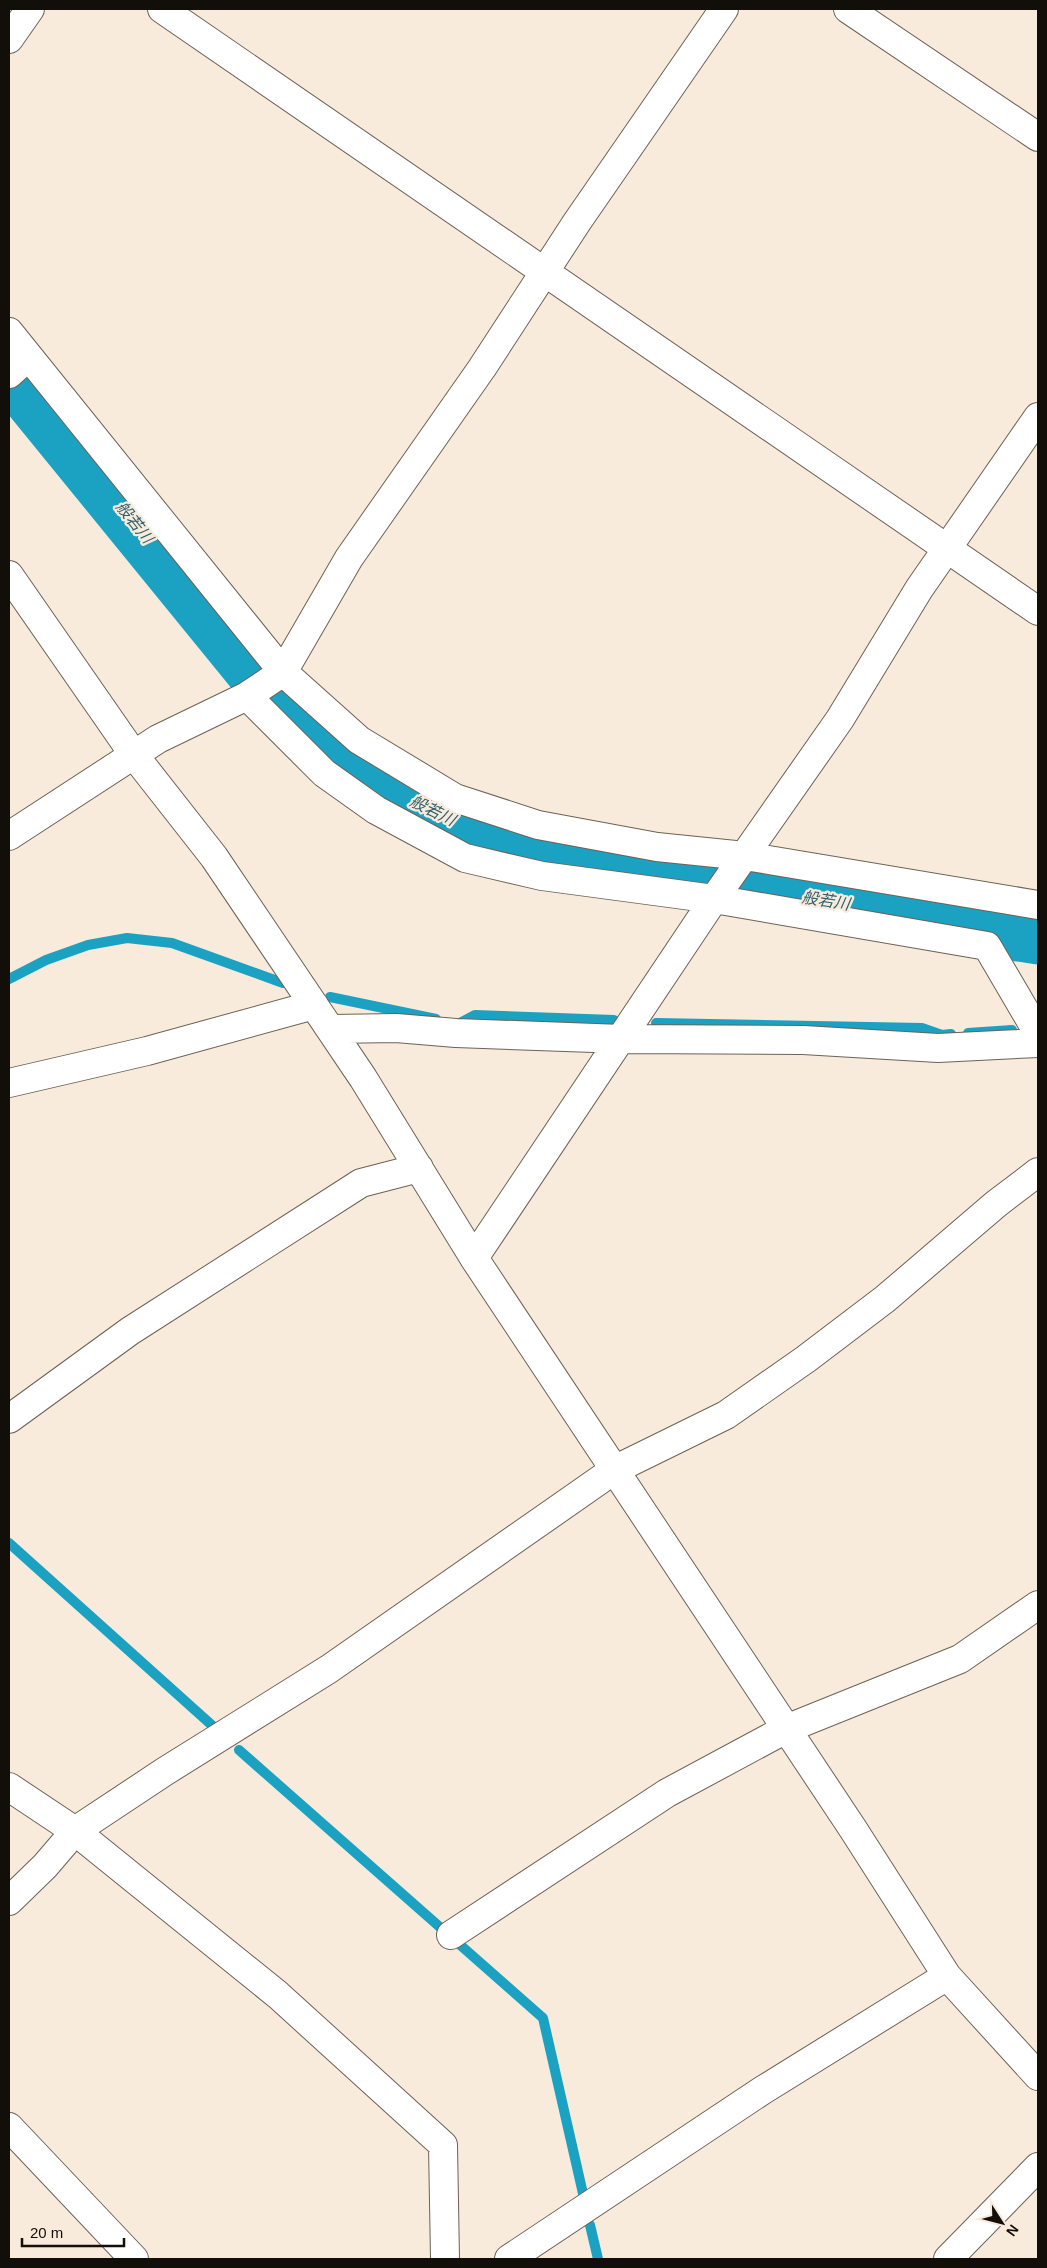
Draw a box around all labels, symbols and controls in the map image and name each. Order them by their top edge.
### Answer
water label: 般若川 [113,498,158,548]
water label: 般若川 [407,792,460,829]
water label: 般若川 [801,888,853,913]
north arrow [977,2198,1027,2248]
scale bar [22,2216,125,2248]
text: N [1003,2222,1022,2239]
text: 20 m [30,2224,63,2241]

